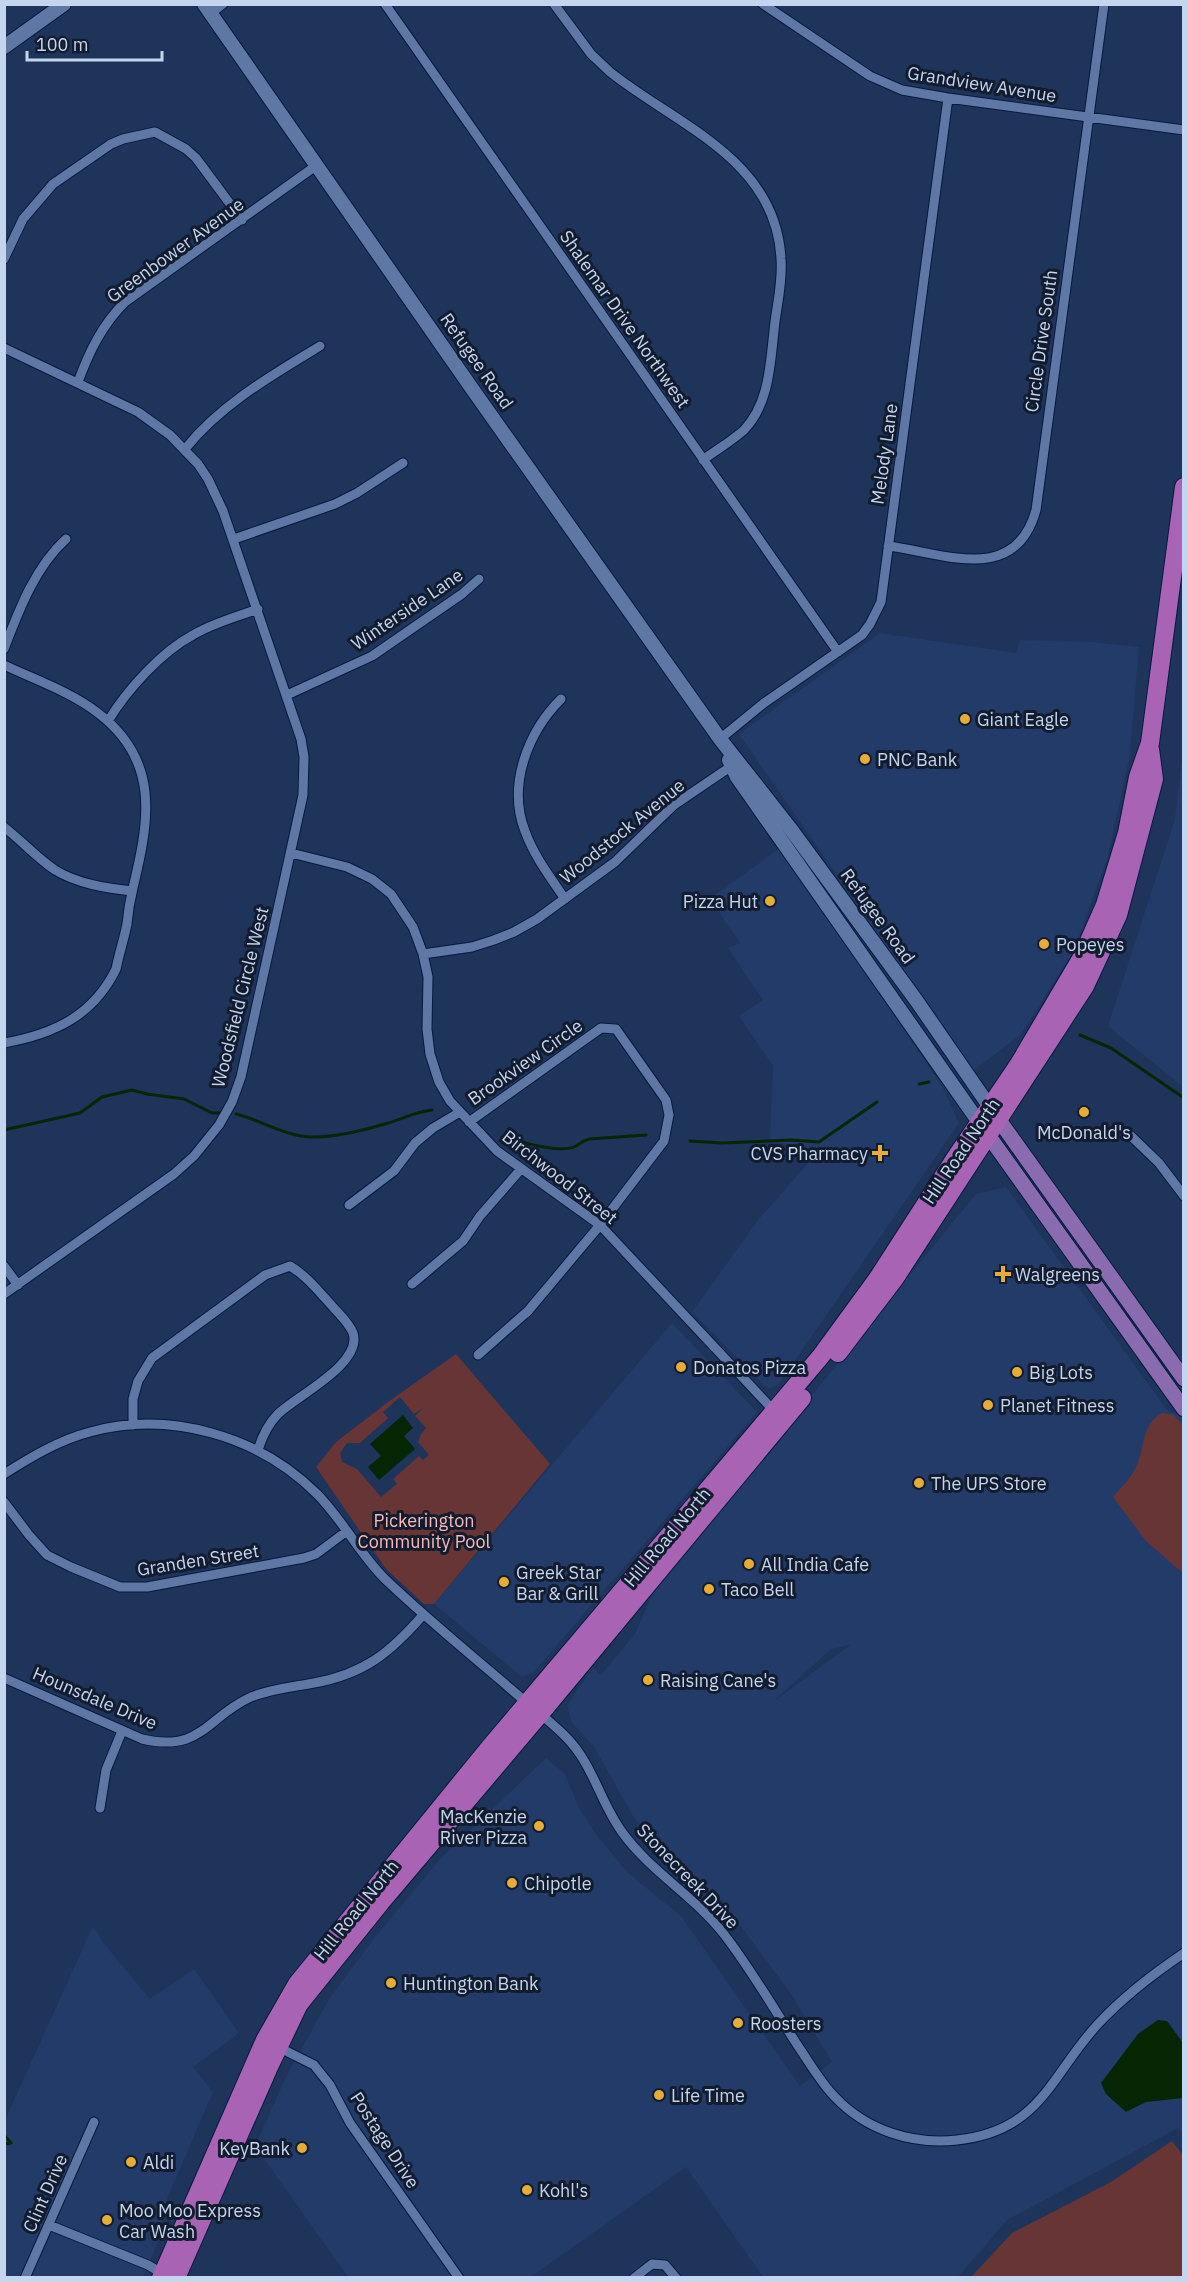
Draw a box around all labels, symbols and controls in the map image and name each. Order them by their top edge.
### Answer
scale bar [27,24,162,62]
text: 100 m [36,33,88,56]
street label: Grandview Avenue [906,61,1058,107]
street label: Greenbower Avenue [102,192,248,308]
street label: Shalemar Drive Northwest [555,226,695,412]
street label: Circle Drive South [1020,268,1062,414]
street label: Refugee Road [435,309,519,413]
street label: Melody Lane [866,402,902,506]
street label: Winterside Lane [347,563,467,655]
place label: Giant Eagle [977,708,1069,731]
marker: Giant Eagle [958,712,972,726]
place label: PNC Bank [877,748,958,771]
marker: PNC Bank [858,752,872,766]
street label: Woodstock Avenue [555,773,689,888]
street label: Refugee Road [836,864,920,968]
place label: Pizza Hut [683,890,758,913]
marker: Pizza Hut [763,894,777,908]
street label: Woodsfield Circle West [206,904,274,1090]
place label: Popeyes [1056,933,1124,956]
marker: Popeyes [1037,937,1051,951]
street label: Brookview Circle [463,1014,587,1110]
street label: Hill Road North [917,1094,1005,1208]
marker: McDonald's [1077,1105,1091,1119]
place label: McDonald's [1037,1121,1131,1144]
street label: Birchwood Street [498,1125,622,1229]
place label: CVS Pharmacy [751,1142,868,1165]
marker: CVS Pharmacy [873,1146,887,1160]
place label: Walgreens [1015,1263,1100,1286]
marker: Walgreens [996,1267,1010,1281]
place label: Donatos Pizza [693,1356,806,1379]
marker: Donatos Pizza [674,1360,688,1374]
place label: Big Lots [1029,1361,1093,1384]
marker: Big Lots [1010,1365,1024,1379]
place label: Planet Fitness [1000,1394,1115,1417]
marker: Planet Fitness [981,1398,995,1412]
place label: The UPS Store [931,1472,1047,1495]
marker: The UPS Store [912,1476,926,1490]
street label: Hill Road North [619,1483,715,1591]
park label: Pickerington Community Pool [358,1509,490,1553]
street label: Granden Street [135,1539,261,1581]
place label: All India Cafe [761,1553,869,1576]
marker: All India Cafe [742,1557,756,1571]
place label: Greek Star Bar & Grill [516,1561,602,1605]
marker: Greek Star Bar & Grill [497,1575,511,1589]
place label: Taco Bell [721,1578,794,1601]
marker: Taco Bell [702,1582,716,1596]
street label: Hounsdale Drive [29,1661,161,1735]
place label: Raising Cane's [660,1669,776,1692]
marker: Raising Cane's [641,1673,655,1687]
place label: MacKenzie River Pizza [440,1805,527,1849]
street label: Stonecreek Drive [632,1818,744,1934]
marker: MacKenzie River Pizza [532,1819,546,1833]
street label: Hill Road North [308,1855,404,1965]
place label: Chipotle [524,1872,592,1895]
marker: Chipotle [505,1876,519,1890]
place label: Huntington Bank [403,1972,539,1995]
marker: Huntington Bank [384,1976,398,1990]
place label: Roosters [750,2012,822,2035]
marker: Roosters [731,2016,745,2030]
place label: Life Time [671,2084,745,2107]
street label: Postage Drive [345,2087,425,2193]
marker: Life Time [652,2088,666,2102]
place label: KeyBank [219,2137,291,2160]
marker: KeyBank [295,2141,309,2155]
street label: Clint Drive [18,2150,72,2236]
place label: Aldi [143,2151,174,2174]
marker: Aldi [124,2155,138,2169]
place label: Kohl's [539,2179,588,2202]
marker: Kohl's [520,2183,534,2197]
place label: Moo Moo Express Car Wash [119,2199,261,2243]
marker: Moo Moo Express Car Wash [100,2213,114,2227]

